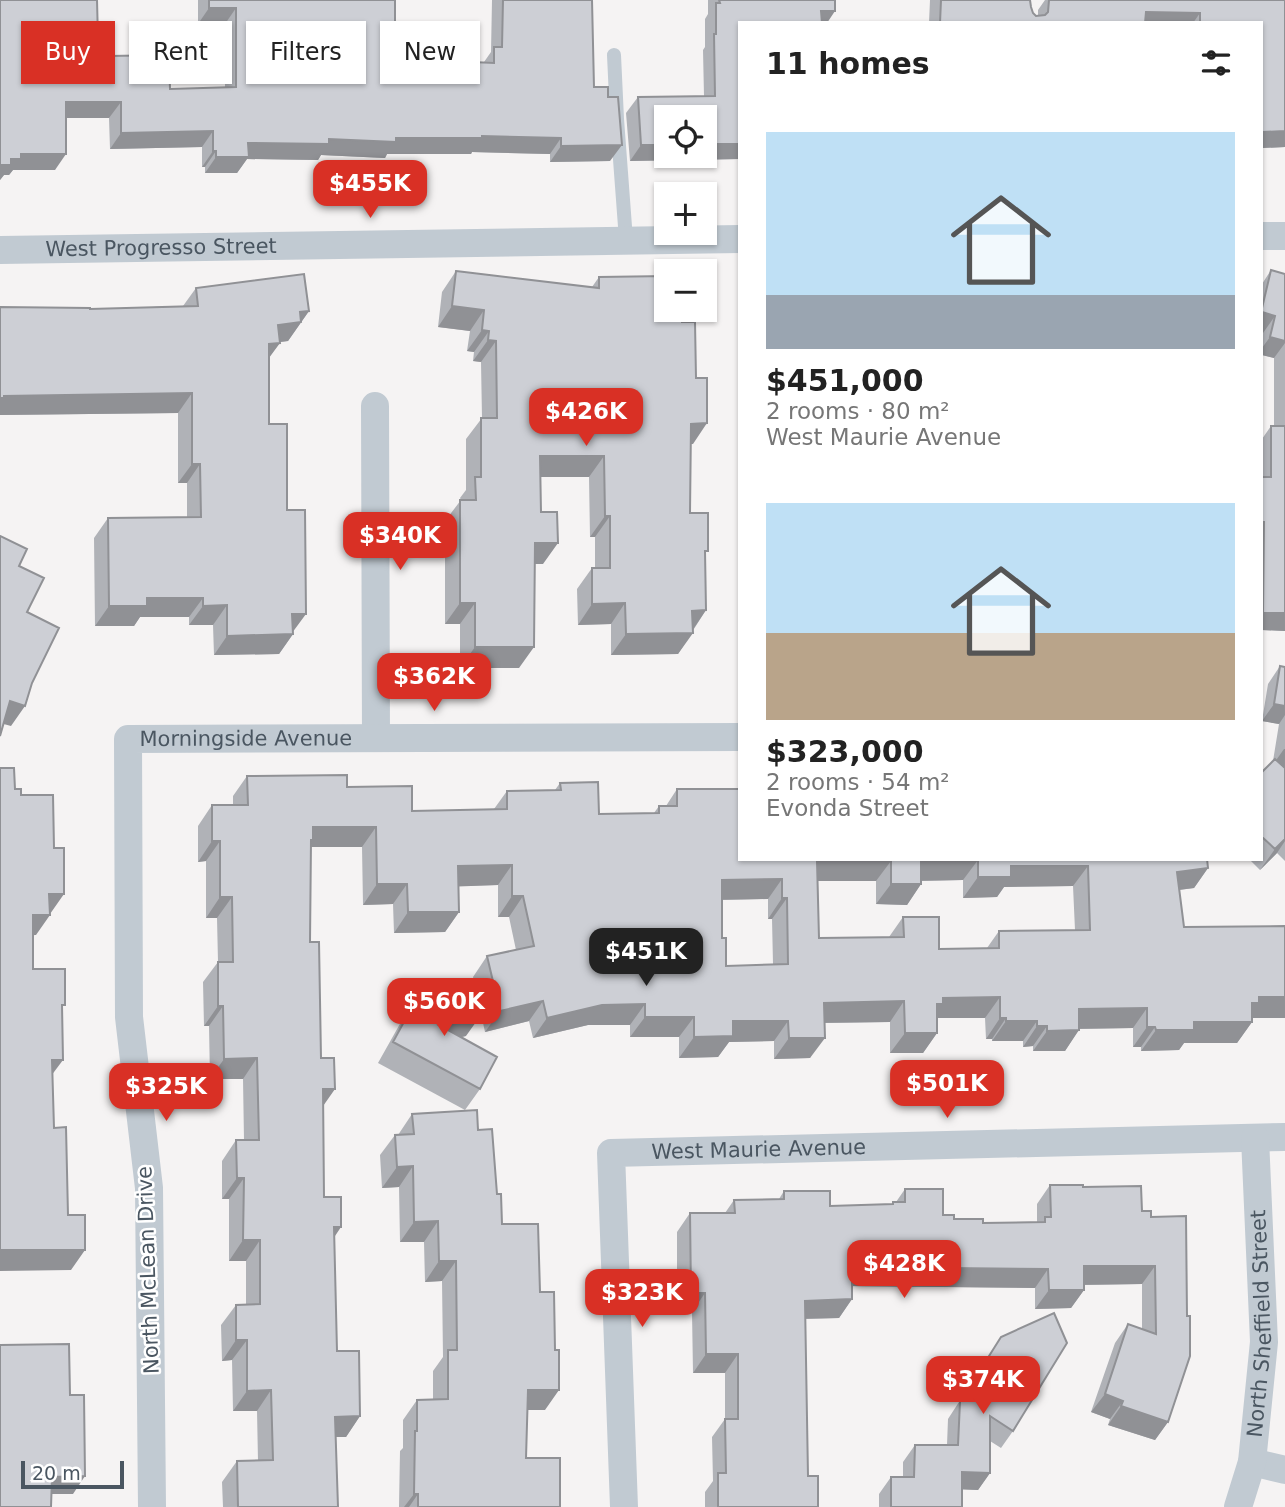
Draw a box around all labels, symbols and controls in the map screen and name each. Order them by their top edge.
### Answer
chip: Buy [21,21,115,84]
chip: Rent [129,21,232,84]
chip: Filters [246,21,366,84]
chip: New [380,21,480,84]
icon: filters [1197,44,1235,82]
text: 11 homes [766,46,930,81]
map controls [654,105,717,322]
button: locate [654,105,717,168]
pin: $455K [321,160,419,220]
text: $455K [329,170,411,196]
icon: home [938,177,1064,303]
button: + [654,182,717,245]
street label: West Progresso Street [45,234,277,261]
button: − [654,259,717,322]
text: $451,000 [766,363,924,398]
pin: $426K [537,388,635,448]
text: $426K [545,398,627,424]
text: 2 rooms · 80 m² [766,398,950,424]
text: West Maurie Avenue [766,424,1001,450]
pin: $340K [351,512,449,572]
text: $340K [359,522,441,548]
icon: home [938,548,1064,674]
pin: $362K [385,654,483,713]
text: $362K [393,663,475,689]
street label: Morningside Avenue [139,726,352,751]
text: $323,000 [766,734,924,769]
text: 2 rooms · 54 m² [766,769,950,795]
text: Evonda Street [766,795,929,821]
pin: $451K [597,928,695,988]
text: $451K [605,938,687,964]
pin: $560K [395,978,493,1038]
text: $560K [403,988,485,1014]
pin: $501K [898,1060,996,1120]
pin: $325K [117,1064,215,1123]
text: $501K [906,1070,988,1096]
text: $325K [125,1073,207,1099]
street label: West Maurie Avenue [651,1135,866,1164]
street label: North McLean Drive [132,1166,164,1374]
street label: North Sheffield Street [1243,1209,1276,1438]
pin: $428K [855,1240,953,1300]
text: $428K [863,1250,945,1276]
pin: $323K [593,1270,691,1329]
text: $323K [601,1279,683,1305]
pin: $374K [934,1356,1032,1416]
text: $374K [942,1366,1024,1392]
scale bar [21,1458,124,1490]
text: 20 m [32,1462,81,1484]

